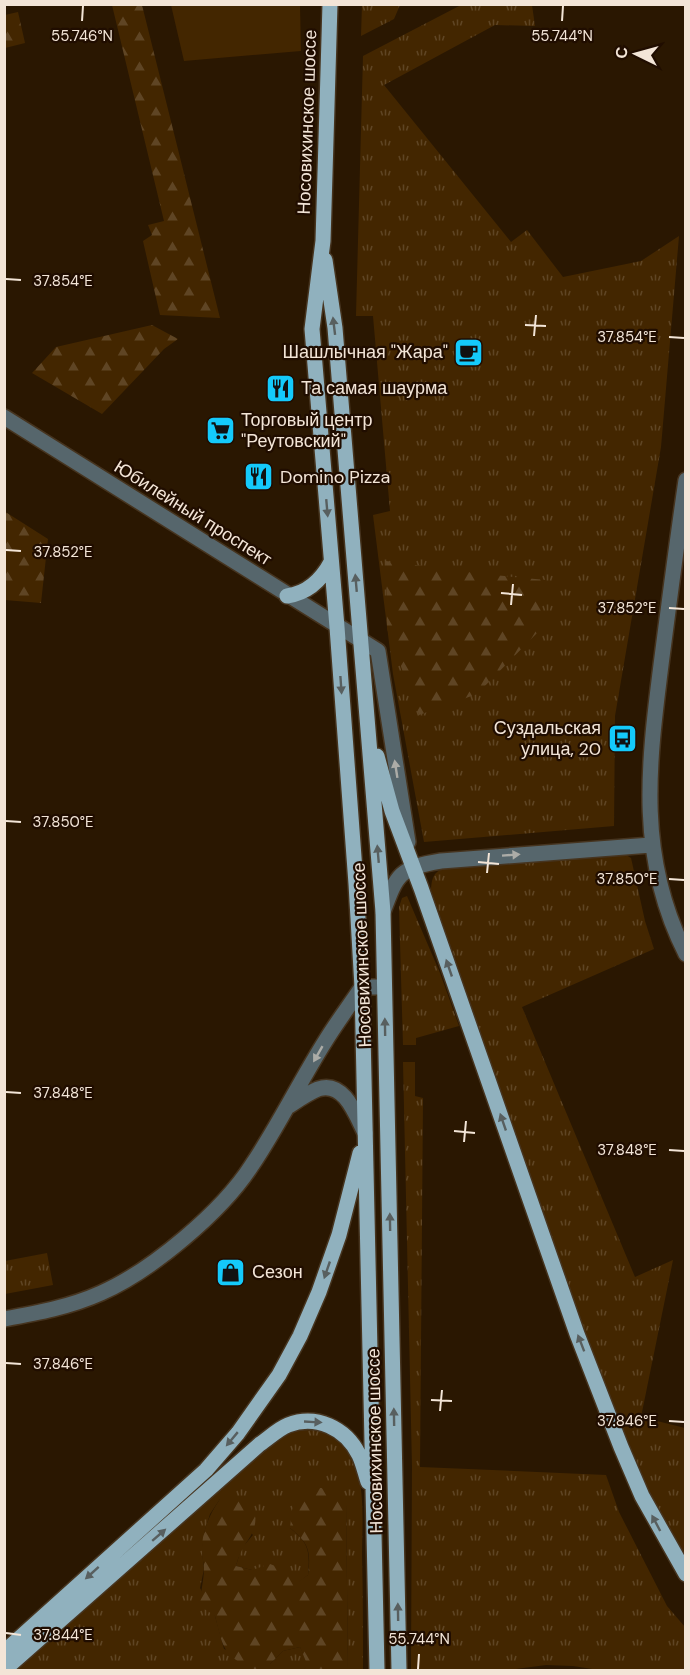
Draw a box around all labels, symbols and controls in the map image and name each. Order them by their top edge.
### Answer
north arrow [606,24,666,84]
text: 55.746°N [51,26,113,46]
text: 55.744°N [531,26,593,46]
street label: Носовихинское шоссе [292,29,322,215]
text: С [611,46,633,59]
text: 37.854°E [33,271,93,291]
one-way arrow [329,317,339,336]
text: 37.854°E [597,327,657,347]
cafe icon: Шашлычная "Жара" [453,336,485,368]
place label: Шашлычная "Жара" [282,340,448,364]
restaurant icon: Та самая шаурма [264,372,296,404]
place label: Та самая шаурма [301,376,448,400]
place label: Торговый центр "Реутовский" [241,408,372,453]
supermarket icon: Торговый центр "Реутовский" [204,414,236,446]
street label: Юбилейный проспект [110,455,276,571]
restaurant icon: Domino Pizza [243,461,275,493]
place label: Domino Pizza [280,465,390,489]
one-way arrow [322,499,332,518]
text: 37.852°E [34,542,92,562]
one-way arrow [351,574,361,593]
text: 37.852°E [598,598,656,618]
one-way arrow [336,676,346,695]
place label: Суздальская улица, 20 [494,716,601,761]
bus stop icon: Суздальская улица, 20 [606,722,638,754]
one-way arrow [392,760,401,779]
text: 37.850°E [33,812,93,832]
one-way arrow [373,844,383,863]
one-way arrow [501,850,520,860]
street label: Носовихинское шоссе [347,862,377,1048]
text: 37.850°E [597,869,657,889]
one-way arrow [443,959,453,977]
one-way arrow [381,1018,390,1037]
one-way arrow [313,1045,323,1062]
text: 37.848°E [33,1083,93,1103]
one-way arrow [497,1113,507,1131]
text: 37.848°E [597,1140,657,1160]
one-way arrow [385,1213,394,1232]
shop icon: Сезон [215,1256,247,1288]
place label: Сезон [252,1260,303,1284]
one-way arrow [322,1261,332,1279]
one-way arrow [576,1334,586,1352]
street label: Носовихинское шоссе [361,1348,389,1534]
text: 37.846°E [33,1354,93,1374]
one-way arrow [389,1408,399,1427]
text: 37.846°E [597,1411,657,1431]
one-way arrow [303,1418,322,1427]
one-way arrow [226,1431,239,1446]
one-way arrow [651,1514,661,1531]
one-way arrow [151,1529,166,1542]
one-way arrow [84,1566,99,1580]
one-way arrow [393,1603,403,1622]
text: 37.844°E [33,1625,93,1645]
text: 55.744°N [388,1629,450,1649]

